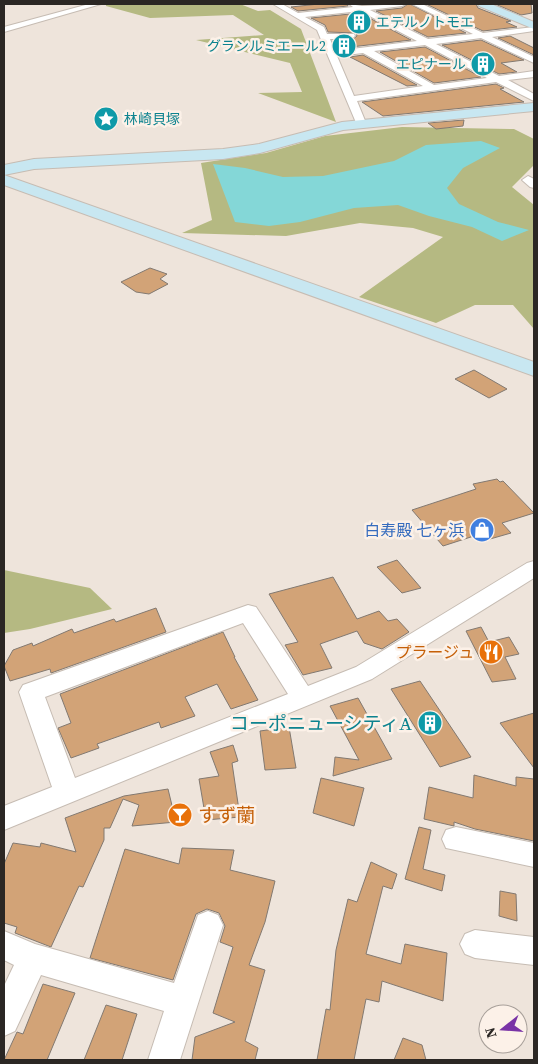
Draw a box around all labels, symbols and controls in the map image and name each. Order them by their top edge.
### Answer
building icon: エテルノトモエ [346,9,372,35]
place label: エテルノトモエ [376,12,474,32]
building icon: グランルミエール2 [331,33,357,59]
place label: グランルミエール2 [207,36,326,56]
building icon: エピナール [470,51,496,77]
place label: エピナール [396,54,466,74]
place icon: 林崎貝塚 [93,106,119,132]
place label: 林崎貝塚 [124,109,180,129]
shop icon: 白寿殿 七ヶ浜 [469,517,495,543]
place label: 白寿殿 七ヶ浜 [364,519,464,541]
restaurant icon: プラージュ [478,639,504,665]
place label: プラージュ [395,641,474,663]
place label: コーポニューシティA [230,710,412,736]
building icon: コーポニューシティA [417,710,443,736]
bar icon: すず蘭 [167,802,193,828]
place label: すず蘭 [198,802,255,828]
north arrow [478,1004,528,1054]
text: N [480,1025,502,1041]

